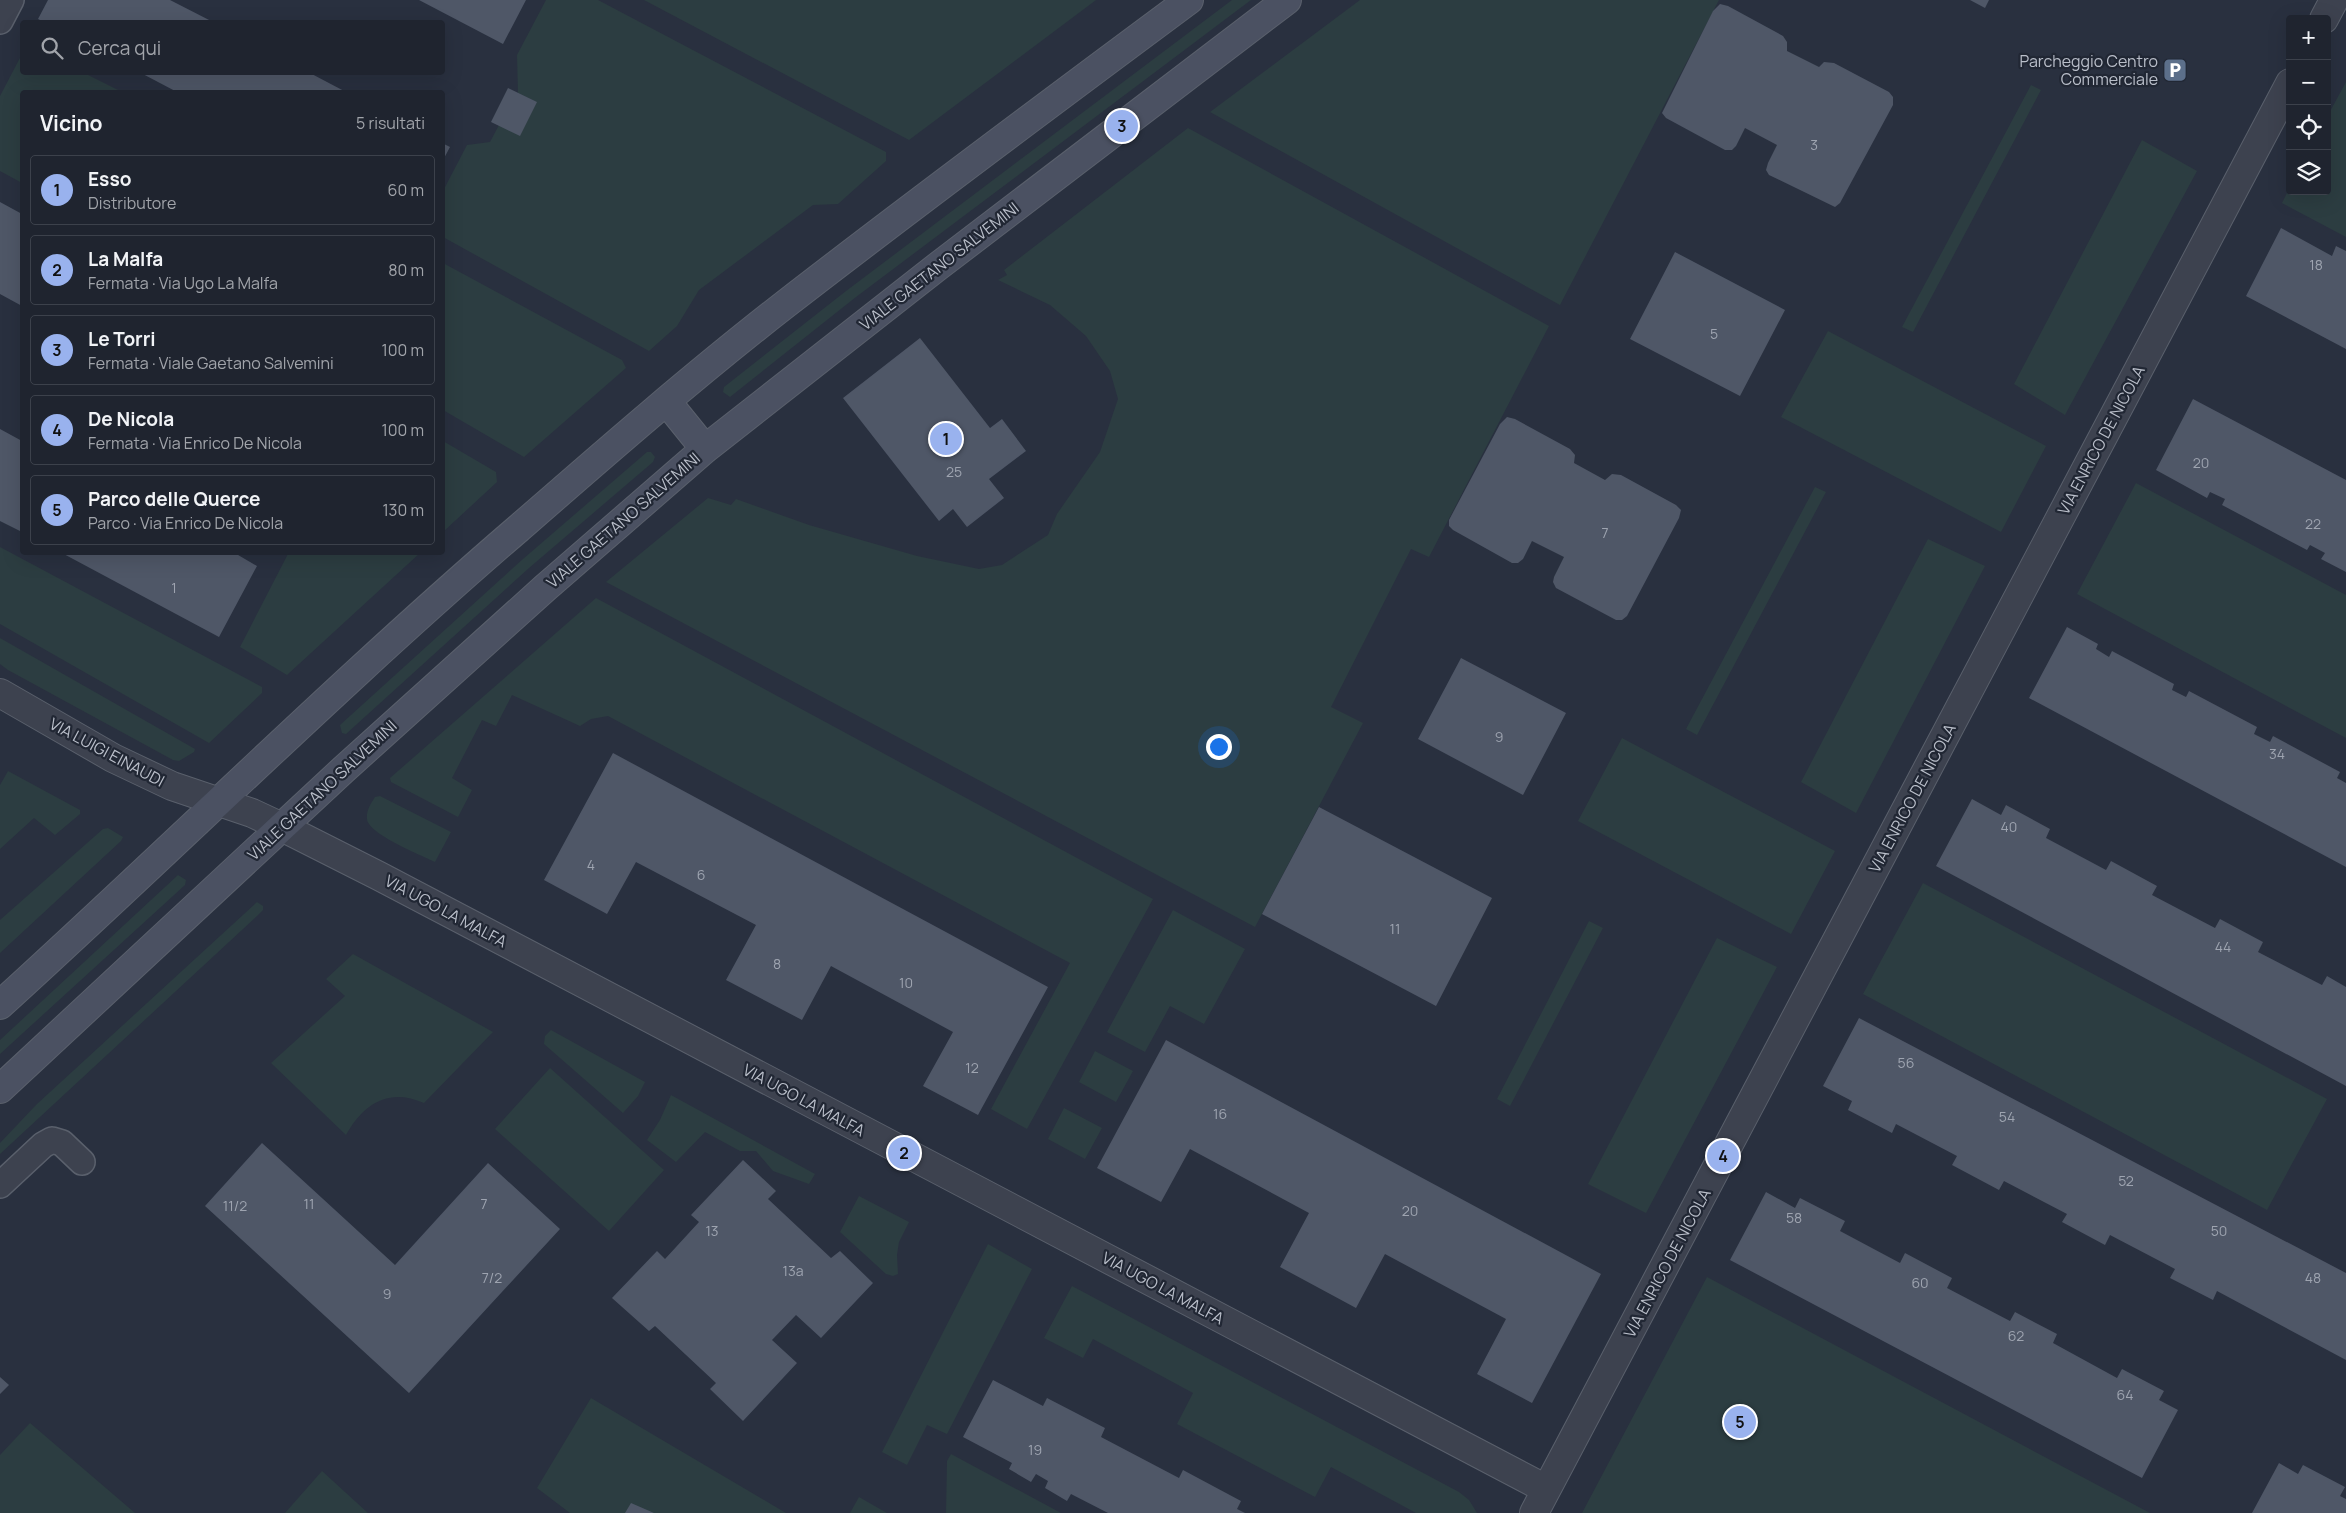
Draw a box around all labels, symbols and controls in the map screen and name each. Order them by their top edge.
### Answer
map controls [2286,15,2331,195]
button: + [2286,15,2331,60]
search box [20,20,445,75]
icon: search [38,34,66,62]
text: Cerca qui [78,35,161,61]
place label: Parcheggio Centro Commerciale [2020,50,2158,90]
parking icon: Parcheggio Centro Commerciale [2162,57,2188,83]
button: − [2286,60,2331,105]
button: locate [2286,105,2331,150]
pin: 3 [1106,107,1138,145]
text: Vicino [40,109,103,137]
text: 5 risultati [356,112,425,134]
house number: 3 [1810,135,1818,154]
button: layers [2286,150,2331,195]
text: Esso [88,166,131,192]
text: 1 [53,179,61,201]
text: 60 m [388,179,424,201]
text: Distributore [88,192,176,214]
street label: VIALE GAETANO SALVEMINI [855,197,1023,335]
text: La Malfa [88,246,163,272]
house number: 18 [2309,255,2323,274]
text: 2 [52,259,62,281]
text: 80 m [388,259,424,281]
text: Fermata · Via Ugo La Malfa [88,272,278,294]
house number: 5 [1710,324,1718,343]
text: Le Torri [88,326,156,352]
text: 3 [52,339,62,361]
text: 100 m [381,339,424,361]
text: Fermata · Viale Gaetano Salvemini [88,352,334,374]
street label: VIA ENRICO DE NICOLA [2052,362,2150,518]
text: De Nicola [88,406,174,432]
text: 4 [52,419,62,441]
text: 100 m [381,419,424,441]
pin: 1 [930,420,962,458]
text: Fermata · Via Enrico De Nicola [88,432,302,454]
street label: VIALE GAETANO SALVEMINI [541,447,705,593]
house number: 20 [2193,453,2209,472]
house number: 25 [946,462,962,481]
text: Parco delle Querce [88,486,261,512]
text: 5 [52,499,62,521]
text: 130 m [382,499,424,521]
text: Parco · Via Enrico De Nicola [88,512,283,534]
house number: 22 [2305,514,2321,533]
house number: 7 [1601,523,1609,542]
house number: 1 [171,578,177,597]
street label: VIA LUIGI EINAUDI [46,712,168,792]
street label: VIALE GAETANO SALVEMINI [243,715,401,865]
street label: VIA ENRICO DE NICOLA [1863,720,1961,876]
house number: 9 [1495,727,1503,746]
your location [1206,734,1232,760]
house number: 34 [2269,744,2285,763]
house number: 40 [2001,817,2017,836]
house number: 4 [587,855,595,874]
house number: 6 [697,865,705,884]
street label: VIA UGO LA MALFA [381,870,511,952]
house number: 11 [1390,919,1400,938]
house number: 44 [2215,937,2231,956]
house number: 8 [773,954,781,973]
house number: 10 [899,973,913,992]
house number: 56 [1898,1053,1914,1072]
house number: 12 [965,1058,979,1077]
street label: VIA UGO LA MALFA [739,1059,869,1141]
house number: 16 [1213,1104,1227,1123]
house number: 54 [1999,1107,2015,1126]
pin: 2 [888,1134,920,1172]
pin: 4 [1707,1137,1739,1175]
house number: 52 [2118,1171,2134,1190]
street label: VIA ENRICO DE NICOLA [1618,1185,1716,1341]
house number: 11 [304,1194,314,1213]
house number: 7 [480,1194,488,1213]
house number: 11/2 [223,1196,247,1215]
house number: 20 [1402,1201,1418,1220]
house number: 58 [1786,1208,1802,1227]
house number: 13 [705,1221,719,1240]
house number: 50 [2211,1221,2227,1240]
street label: VIA UGO LA MALFA [1098,1247,1228,1329]
house number: 13a [783,1261,803,1280]
house number: 7/2 [482,1268,502,1287]
house number: 48 [2305,1268,2321,1287]
house number: 60 [1911,1273,1929,1292]
house number: 9 [383,1284,391,1303]
house number: 62 [2008,1326,2024,1345]
house number: 64 [2117,1385,2133,1404]
pin: 5 [1724,1403,1756,1441]
house number: 19 [1028,1440,1042,1459]

